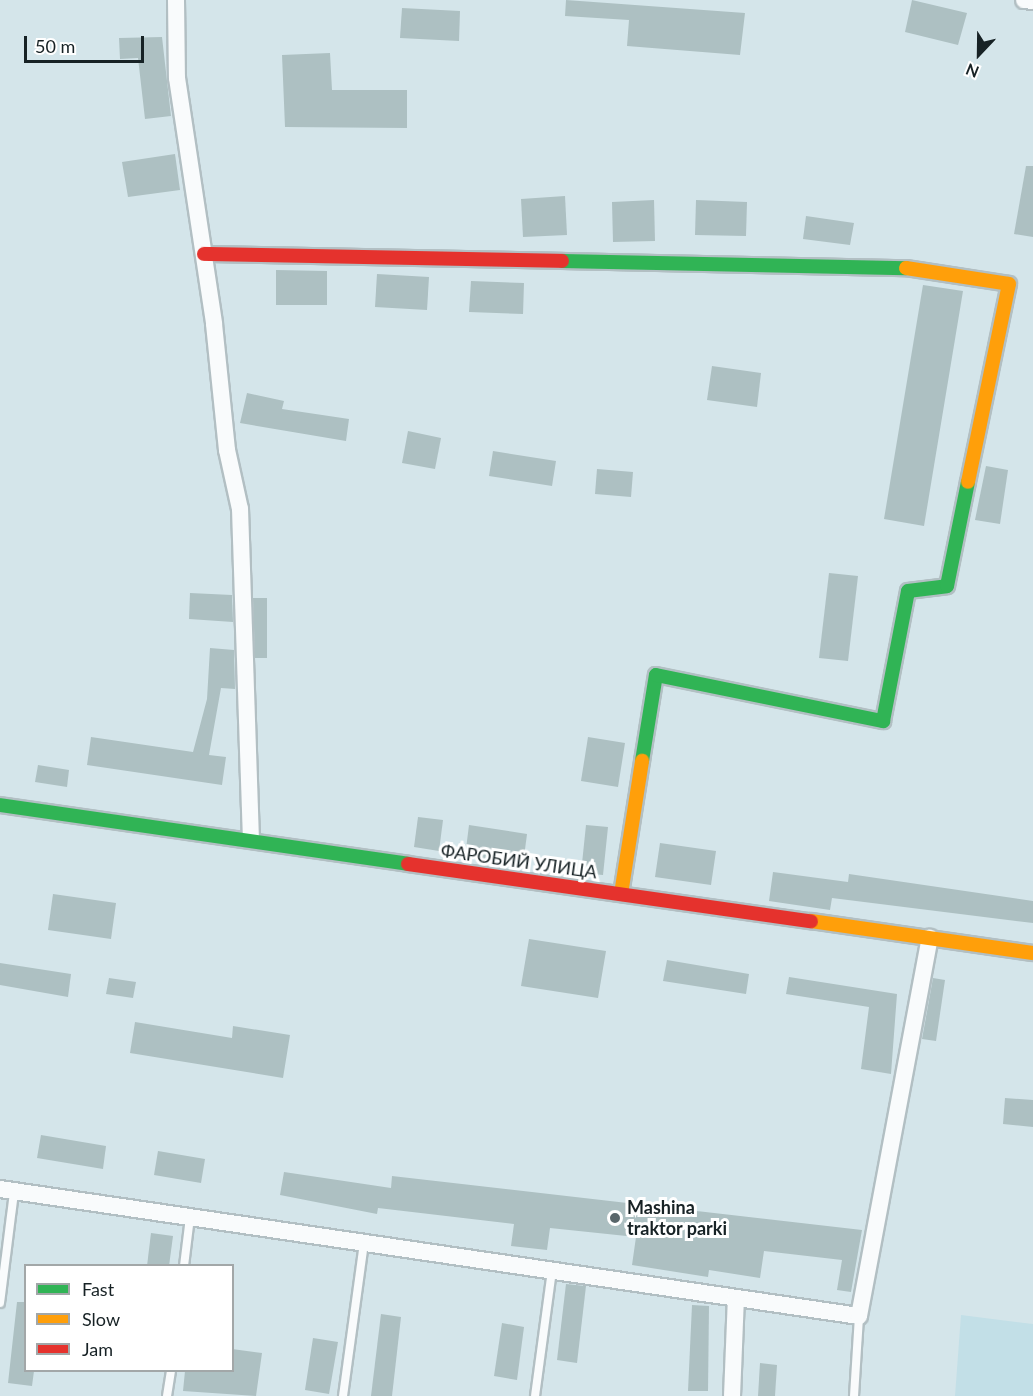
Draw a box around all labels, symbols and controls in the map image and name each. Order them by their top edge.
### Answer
scale bar [27,24,147,62]
north arrow [949,24,1009,84]
text: 50 m [35,35,75,57]
text: N [963,60,981,82]
street label: ФАРОБИЙ УЛИЦА [440,839,598,883]
place label: Mashina traktor parki [627,1197,727,1240]
marker: Mashina traktor parki [608,1211,622,1225]
legend [24,1264,234,1372]
text: Fast [82,1278,114,1300]
text: Slow [82,1308,120,1330]
text: Jam [82,1338,113,1360]

